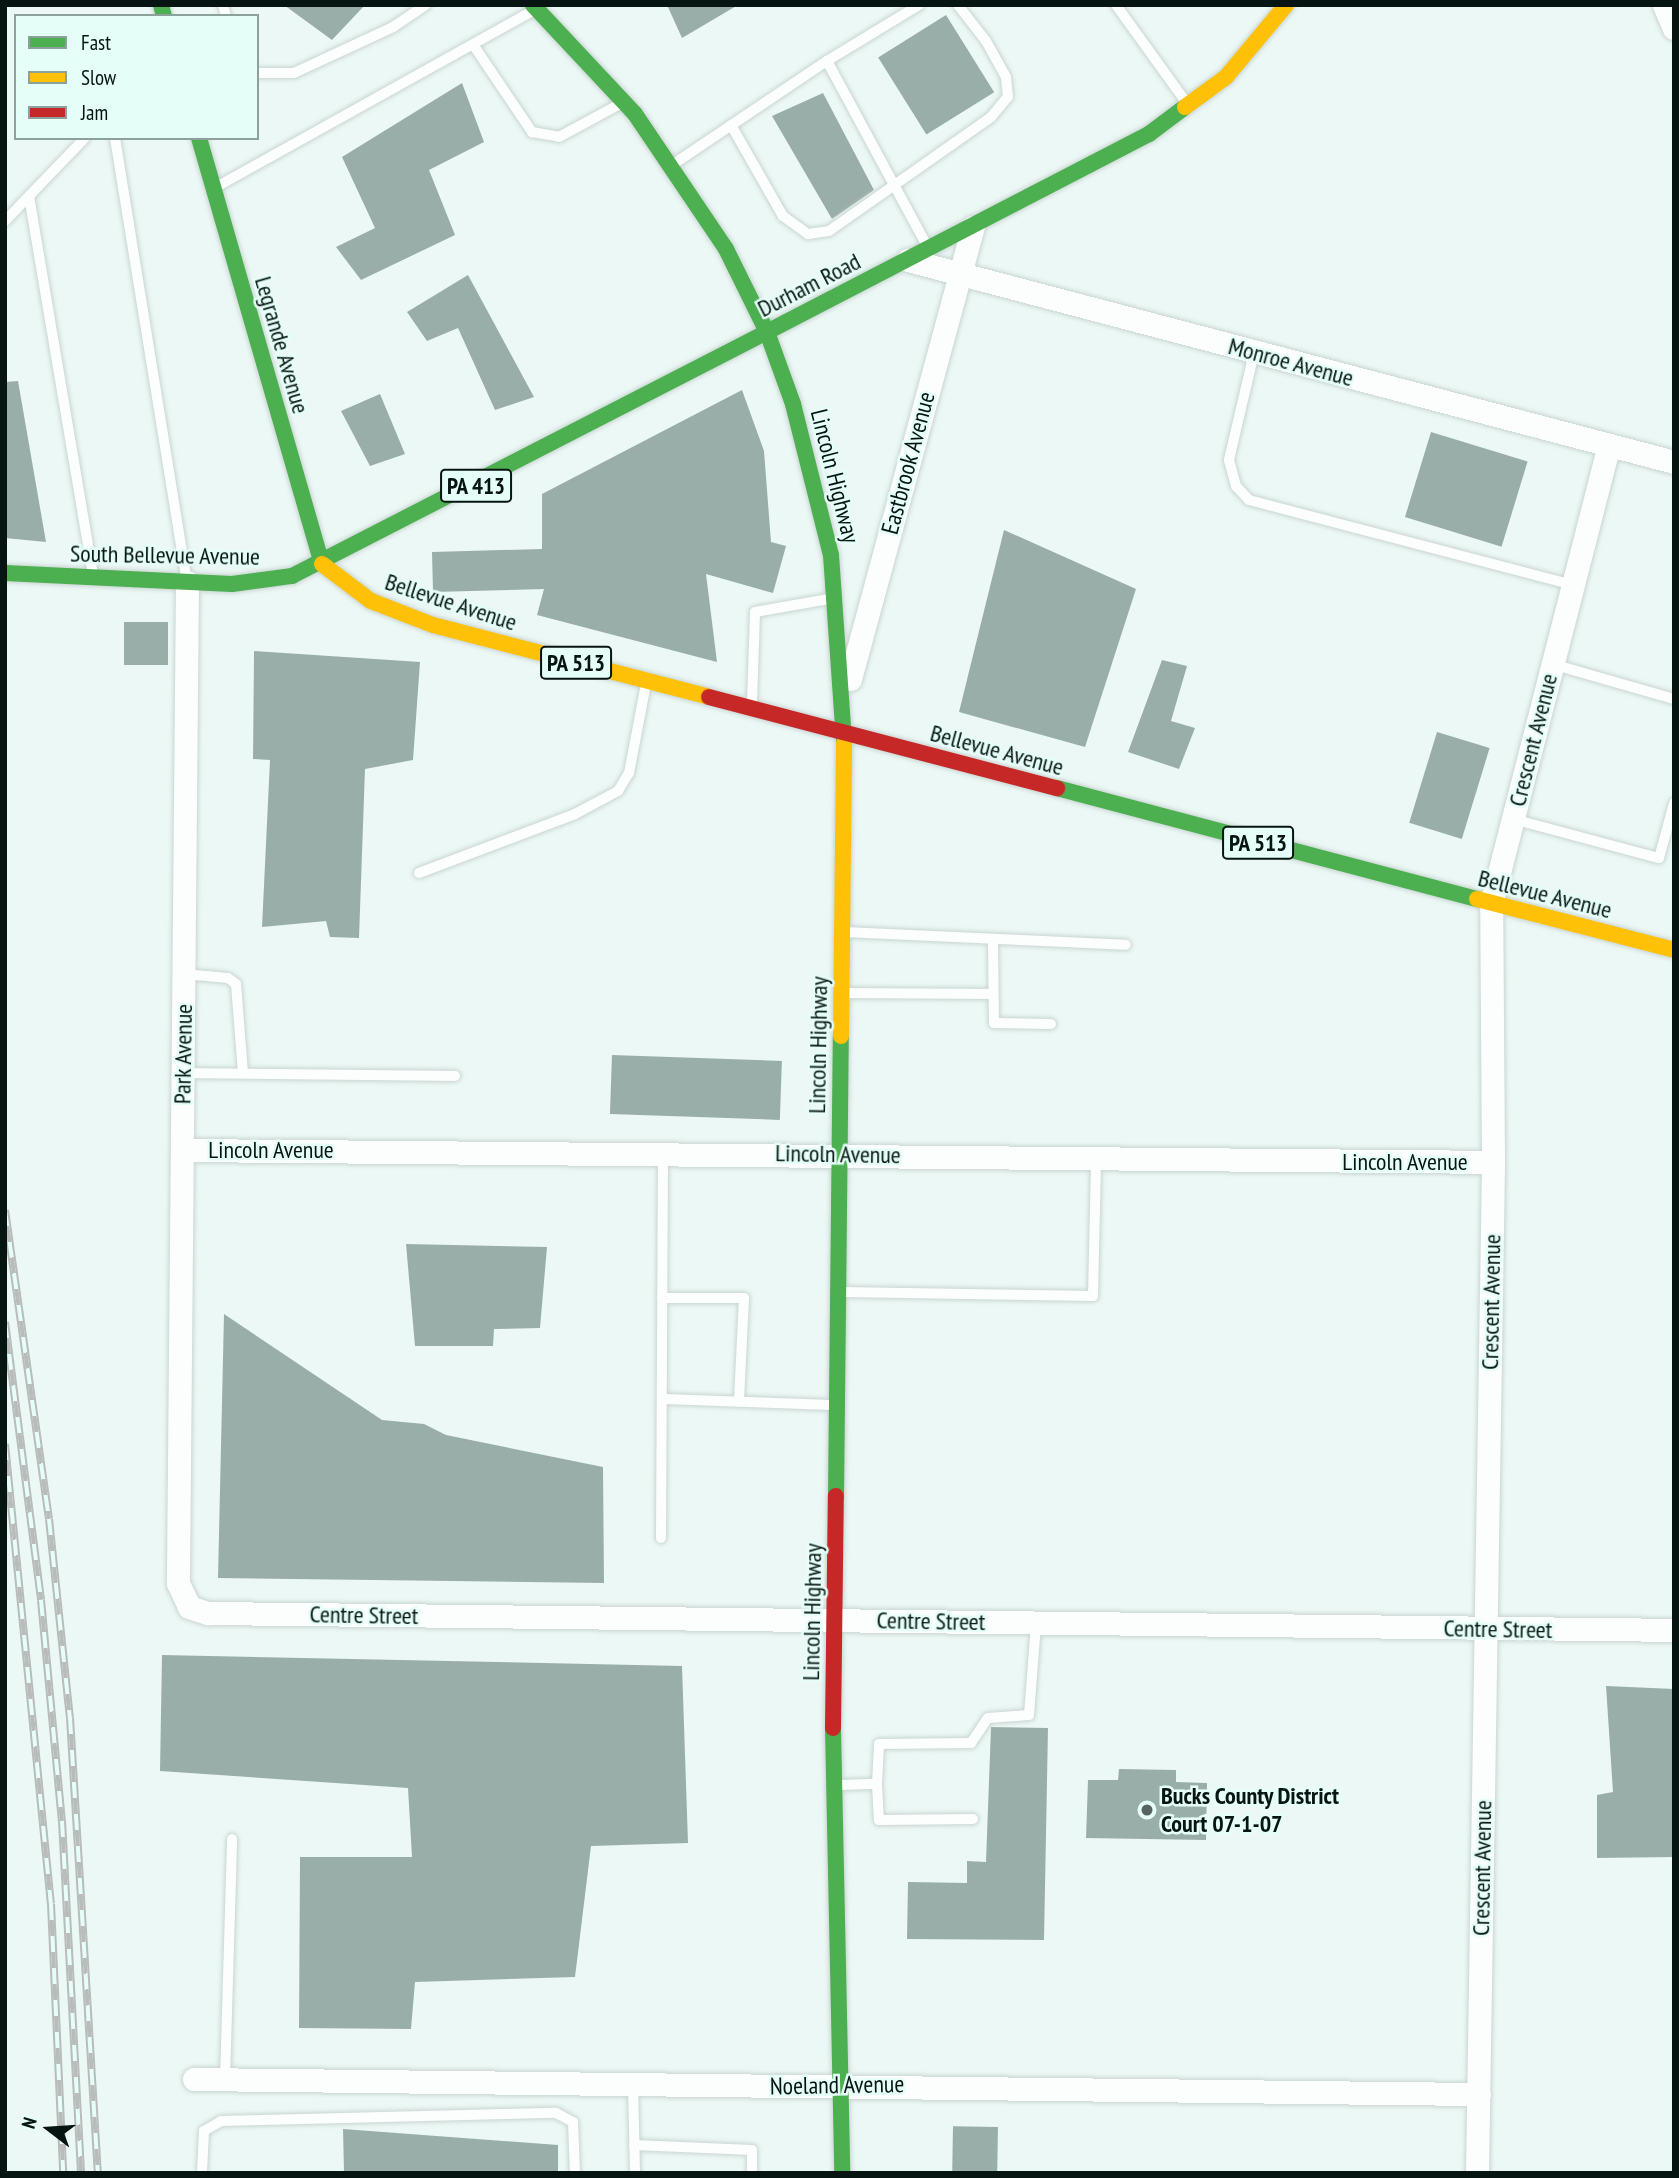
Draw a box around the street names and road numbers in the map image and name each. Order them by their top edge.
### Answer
street label: Durham Road [753,247,865,323]
street label: Legrande Avenue [249,273,315,417]
street label: Monroe Avenue [1225,331,1357,393]
street label: Eastbrook Avenue [875,388,941,538]
street label: Lincoln Highway [804,406,866,546]
road number: PA 413 [439,466,513,506]
street label: South Bellevue Avenue [69,539,261,571]
street label: Bellevue Avenue [381,567,521,637]
road number: PA 513 [539,643,613,682]
street label: Crescent Avenue [1503,670,1563,810]
street label: Bellevue Avenue [927,718,1067,782]
road number: PA 513 [1221,824,1295,862]
street label: Bellevue Avenue [1475,863,1615,925]
street label: Lincoln Highway [802,976,834,1114]
street label: Park Avenue [168,1003,198,1105]
street label: Lincoln Avenue [208,1136,334,1164]
street label: Lincoln Avenue [775,1139,901,1169]
street label: Lincoln Avenue [1342,1148,1468,1176]
street label: Crescent Avenue [1475,1234,1507,1370]
street label: Lincoln Highway [796,1543,828,1681]
street label: Centre Street [309,1600,419,1630]
street label: Centre Street [876,1606,986,1636]
street label: Centre Street [1443,1614,1553,1644]
street label: Crescent Avenue [1466,1800,1498,1936]
street label: Noeland Avenue [769,2069,905,2101]

